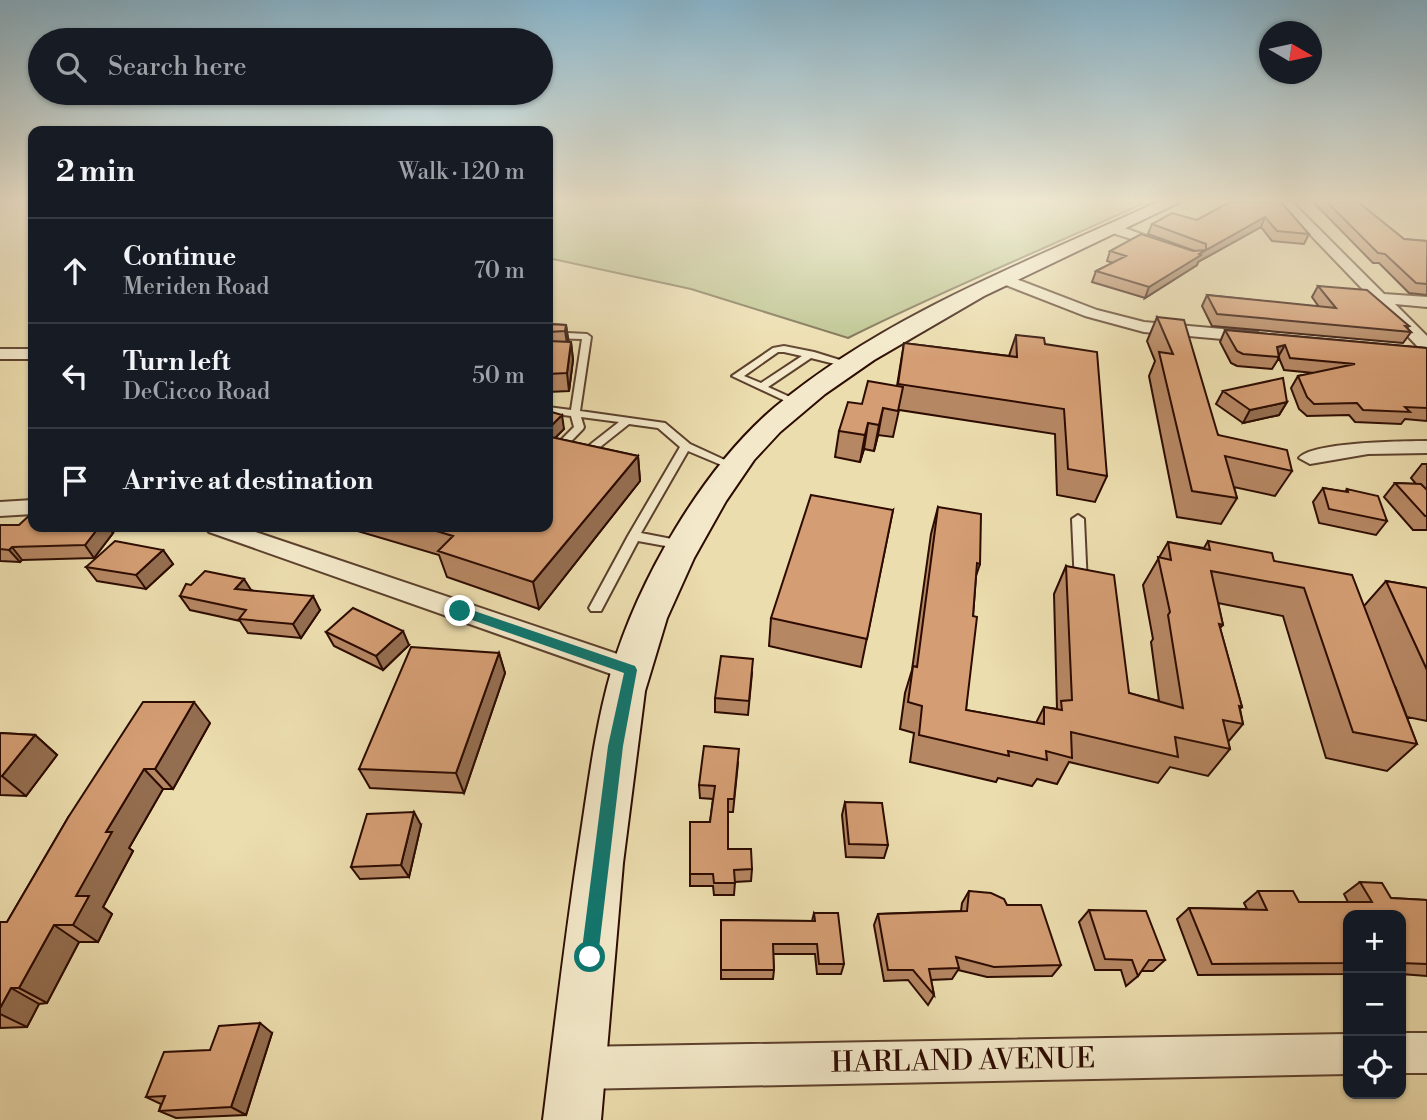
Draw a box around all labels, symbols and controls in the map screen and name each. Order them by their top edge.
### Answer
north arrow [1259,21,1322,84]
search box [28,28,553,105]
icon: search [52,48,90,86]
text: Search here [108,51,247,83]
text: 2 min [56,153,135,191]
text: Walk · 120 m [398,158,525,186]
text: Continue [123,241,236,273]
icon: ahead [56,252,94,290]
text: 70 m [474,257,525,285]
text: Meriden Road [123,273,269,301]
text: Turn left [123,346,231,378]
icon: left [56,357,94,395]
text: 50 m [472,362,525,390]
text: DeCicco Road [123,378,270,406]
icon: arrive [56,462,94,500]
text: Arrive at destination [123,465,373,497]
route end [444,595,475,626]
map controls [1343,910,1406,1099]
button: + [1343,910,1406,973]
route start [574,941,605,972]
button: − [1343,973,1406,1036]
button: locate [1343,1036,1406,1099]
street label: HARLAND AVENUE [831,1041,1095,1081]

